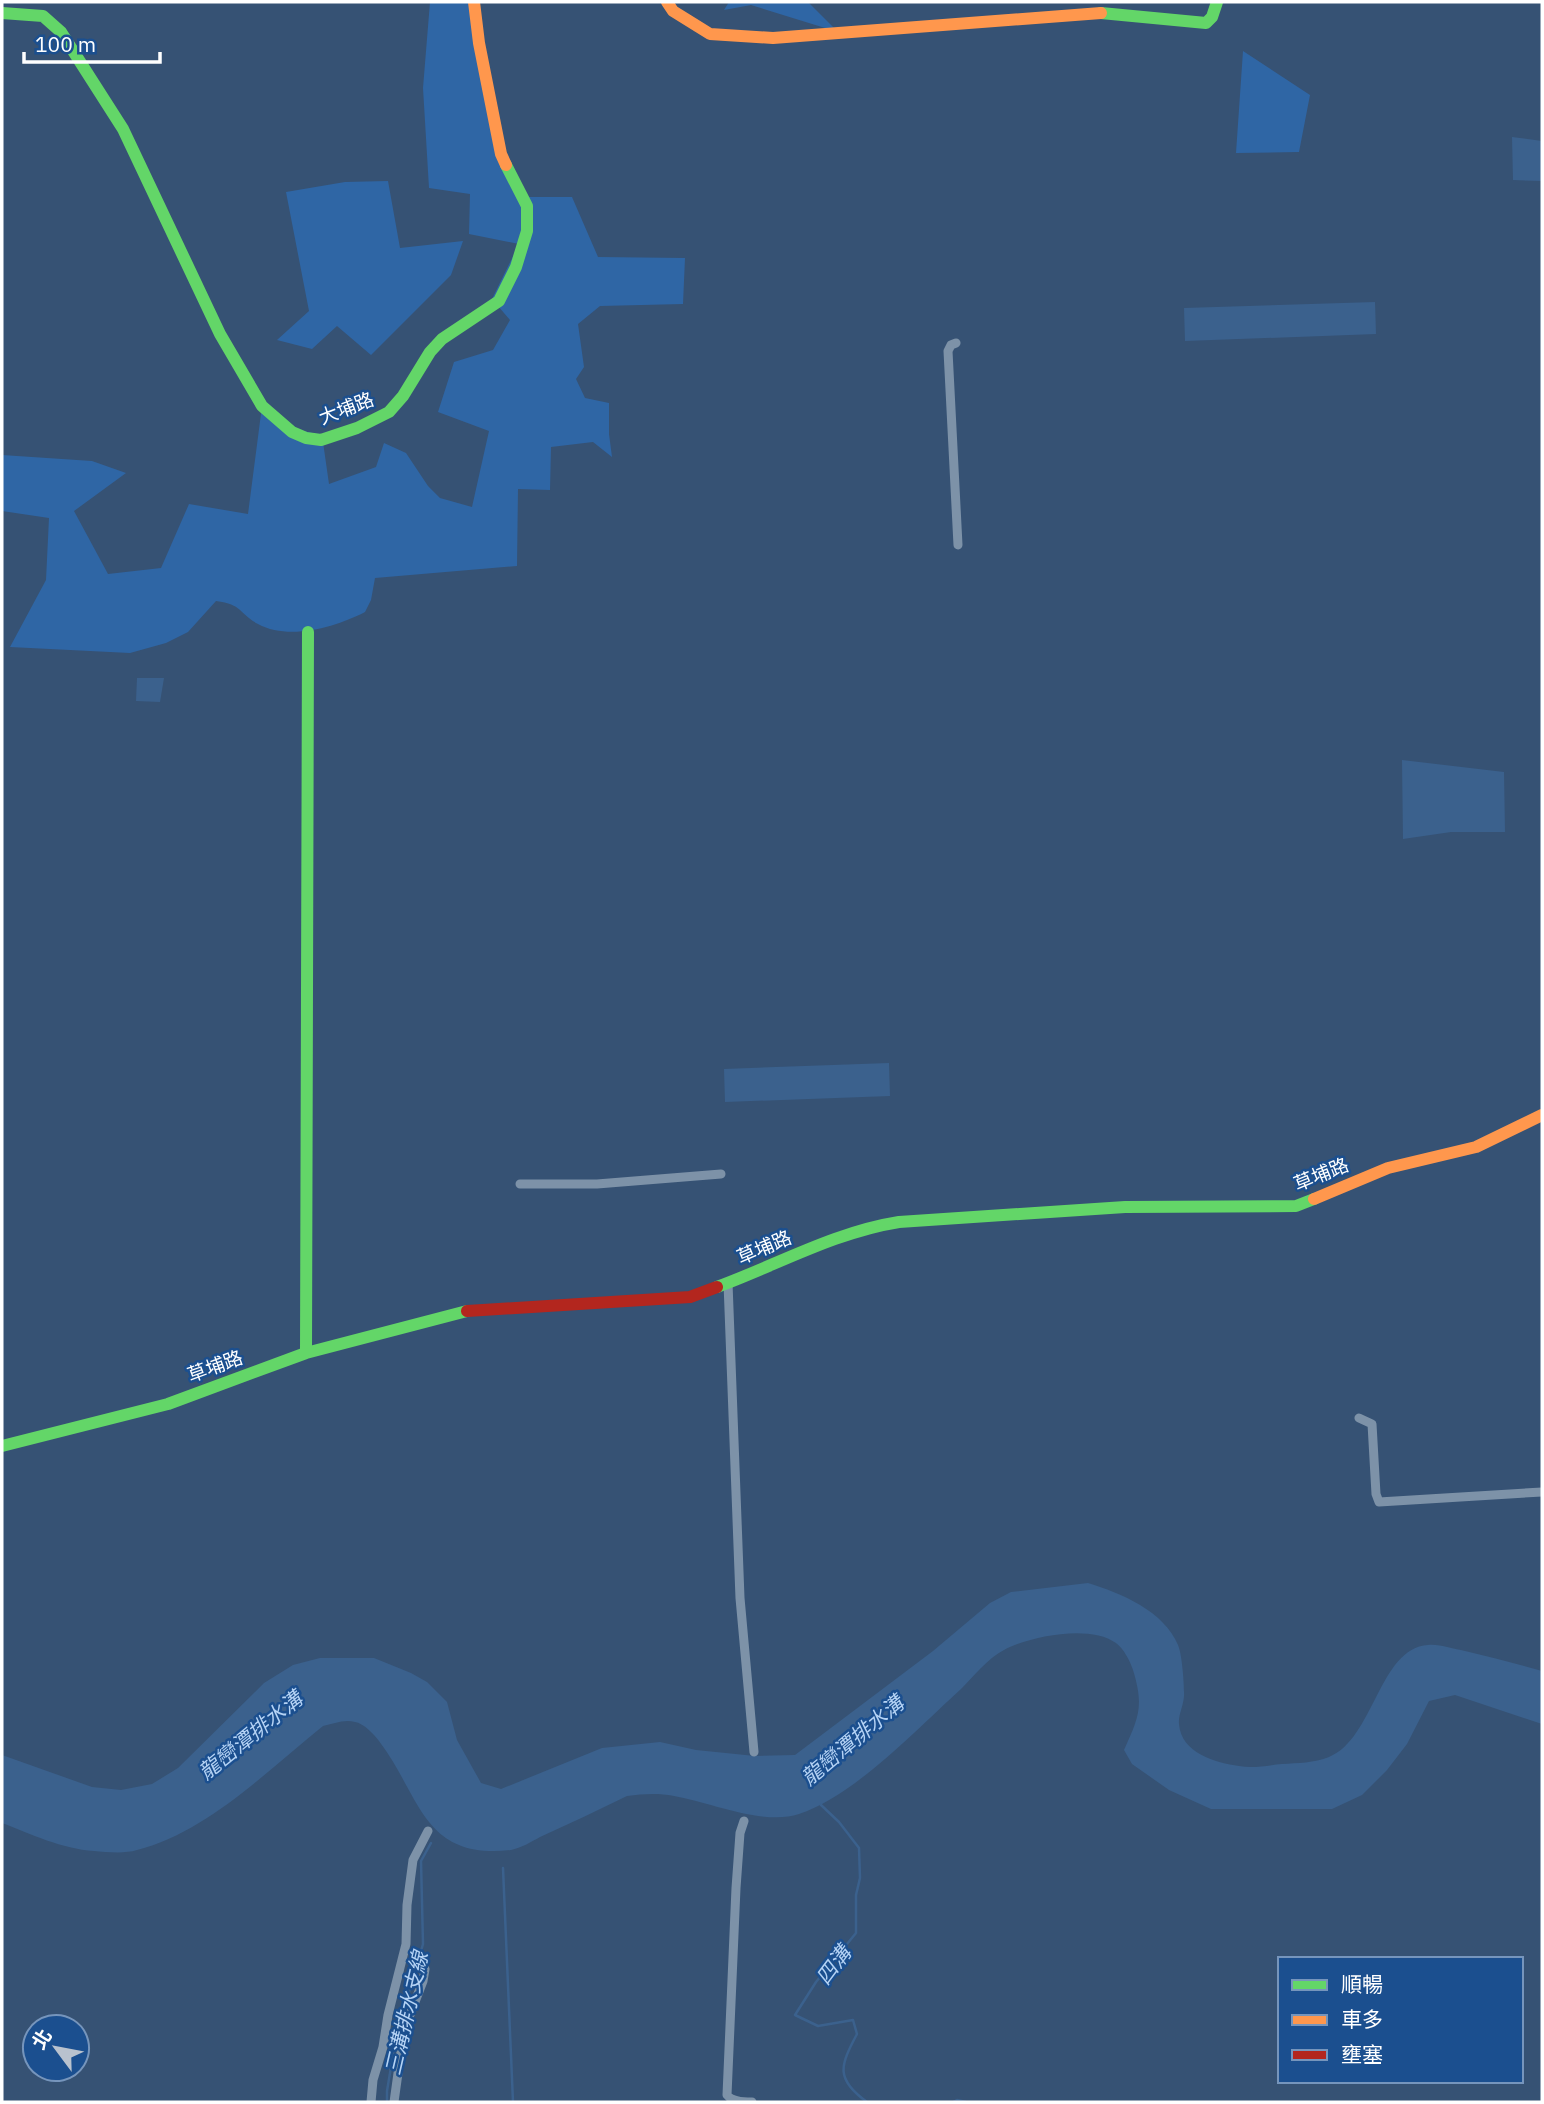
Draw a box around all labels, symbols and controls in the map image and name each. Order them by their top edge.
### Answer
scale bar [24,21,161,65]
text: 100 m [35,30,96,58]
street label: 大埔路 [315,387,377,429]
street label: 草埔路 [1290,1152,1352,1196]
street label: 草埔路 [733,1225,795,1269]
street label: 草埔路 [184,1345,246,1387]
water label: 龍巒潭排水溝 [192,1683,310,1786]
water label: 龍巒潭排水溝 [795,1687,912,1791]
water label: 四溝 [809,1937,859,1990]
water label: 三溝排水支線 [378,1947,434,2078]
legend [1278,1957,1523,2083]
text: 順暢 [1341,1970,1383,1998]
text: 車多 [1341,2005,1383,2033]
north arrow [21,2013,91,2083]
text: 北 [26,2025,57,2053]
text: 壅塞 [1341,2040,1383,2068]

